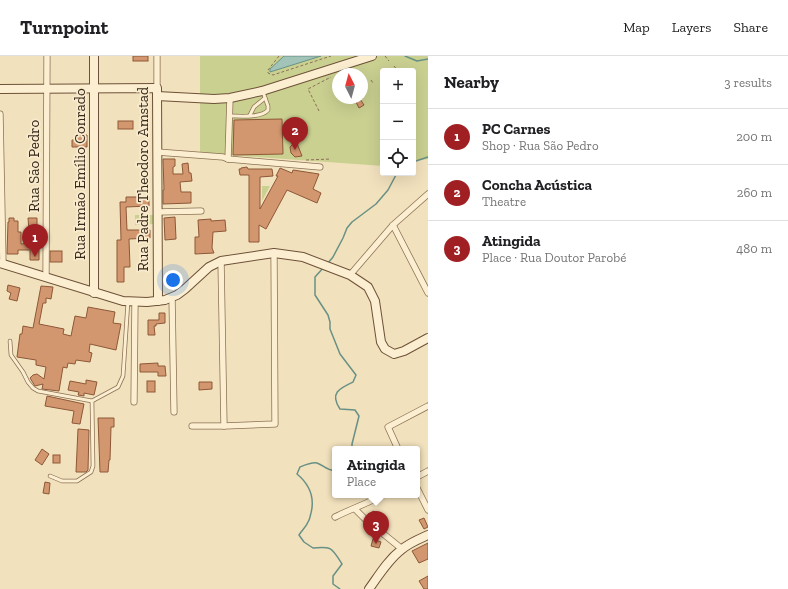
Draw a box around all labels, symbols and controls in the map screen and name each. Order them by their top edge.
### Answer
text: Turnpoint [20,16,108,39]
text: Map [623,19,650,36]
text: Layers [672,19,711,36]
text: Share [733,19,768,36]
north arrow [332,68,368,104]
map controls [380,68,416,176]
button: + [380,68,416,104]
text: Nearby [444,72,499,92]
text: 3 results [724,75,772,90]
street label: Rua Padre Theodoro Amstad [134,86,152,271]
street label: Rua Irmão Emílio Conrado [71,88,89,260]
button: − [380,104,416,140]
pin: 2 [282,117,308,150]
street label: Rua São Pedro [25,120,43,212]
text: PC Carnes [482,120,550,138]
text: 1 [454,129,460,144]
text: 200 m [736,129,772,144]
text: Shop · Rua São Pedro [482,138,599,153]
button: locate [380,140,416,176]
text: Concha Acústica [482,176,592,194]
text: 2 [454,185,460,200]
text: 260 m [737,185,772,200]
text: Theatre [482,194,526,209]
pin: 1 [22,224,48,257]
text: Atingida [482,232,541,250]
text: 3 [454,241,460,256]
text: 480 m [736,241,772,256]
text: Place · Rua Doutor Parobé [482,250,626,265]
your location [163,270,183,290]
popup [332,446,420,498]
text: Atingida [347,456,405,474]
text: Place [347,474,376,489]
pin: 3 [363,511,389,544]

